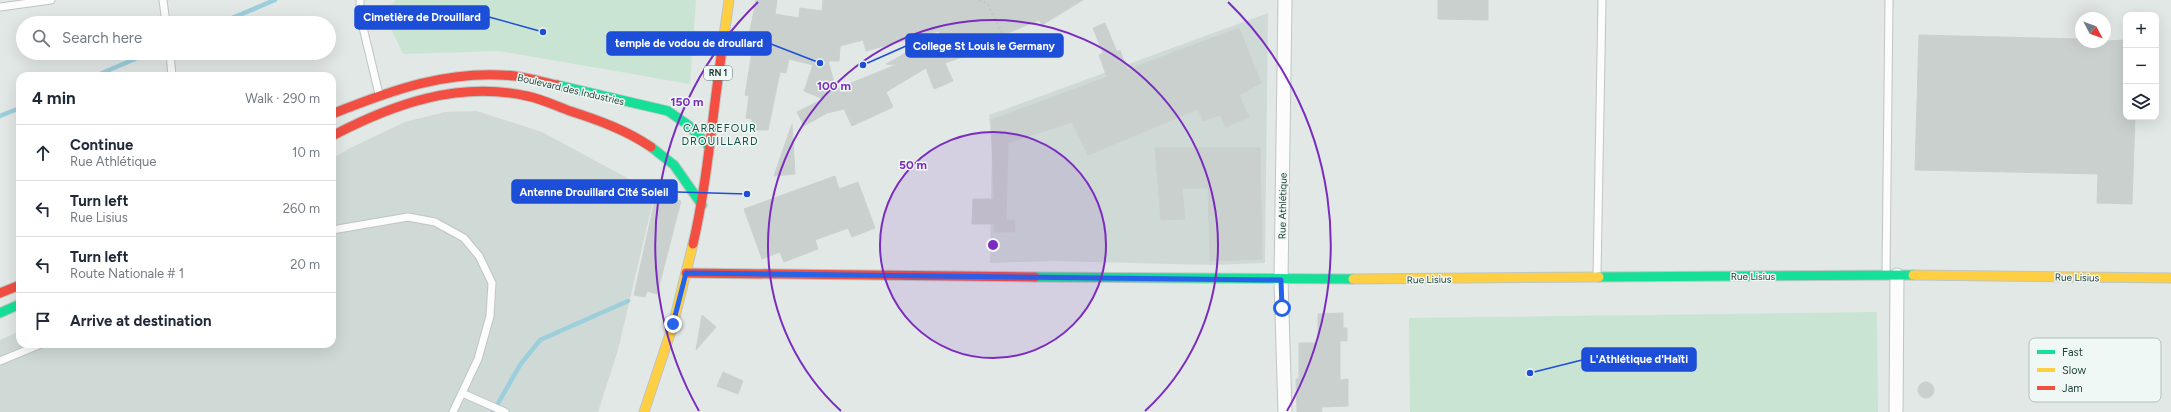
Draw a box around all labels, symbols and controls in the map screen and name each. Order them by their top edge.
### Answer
callout: Cimetière de Drouillard [355,6,489,29]
text: Cimetière de Drouillard [363,11,481,24]
north arrow [2075,12,2111,48]
map controls [2123,12,2159,120]
button: + [2123,12,2159,48]
search box [16,16,336,60]
icon: search [30,27,52,49]
text: Search here [62,29,142,47]
callout: temple de vodou de droullard [607,32,771,55]
callout: College St Louis le Germany [906,34,1063,57]
text: temple de vodou de droullard [615,37,763,50]
text: College St Louis le Germany [913,40,1056,53]
button: − [2123,48,2159,84]
road number: RN 1 [704,66,732,80]
street label: Boulevard des Industries [516,71,626,108]
text: 100 m [817,79,851,93]
button: layers [2123,84,2159,120]
text: 4 min [32,88,76,108]
text: Walk · 290 m [245,91,320,106]
text: 150 m [670,95,704,109]
district label: CARREFOUR DROUILLARD [681,122,759,148]
text: Continue [70,136,133,154]
icon: ahead [32,142,54,164]
text: 10 m [292,145,320,160]
text: Rue Athlétique [70,154,156,169]
text: 50 m [899,158,927,172]
street label: Rue Athlétique [1275,172,1290,239]
callout: Antenne Drouillard Cité Soleil [512,180,677,203]
text: Antenne Drouillard Cité Soleil [519,186,669,199]
text: Turn left [70,192,128,210]
icon: left [32,198,54,220]
text: 260 m [283,201,320,216]
text: Rue Lisius [70,210,128,225]
centre of rings [986,238,1000,252]
text: Turn left [70,248,128,266]
icon: left [32,254,54,276]
text: 20 m [290,257,320,272]
text: Route Nationale # 1 [70,266,184,281]
street label: Rue Lisius [1731,270,1776,283]
street label: Rue Lisius [2055,271,2100,284]
street label: Rue Lisius [1407,273,1452,286]
route start [1273,299,1291,317]
icon: arrive [32,310,54,332]
text: Arrive at destination [70,312,211,330]
route end [664,315,682,333]
legend [2029,338,2161,402]
text: Fast [2062,346,2083,359]
callout: L'Athlétique d'Haïti [1582,348,1696,371]
text: L'Athlétique d'Haïti [1590,353,1688,366]
text: Slow [2062,364,2086,377]
text: Jam [2062,382,2083,395]

